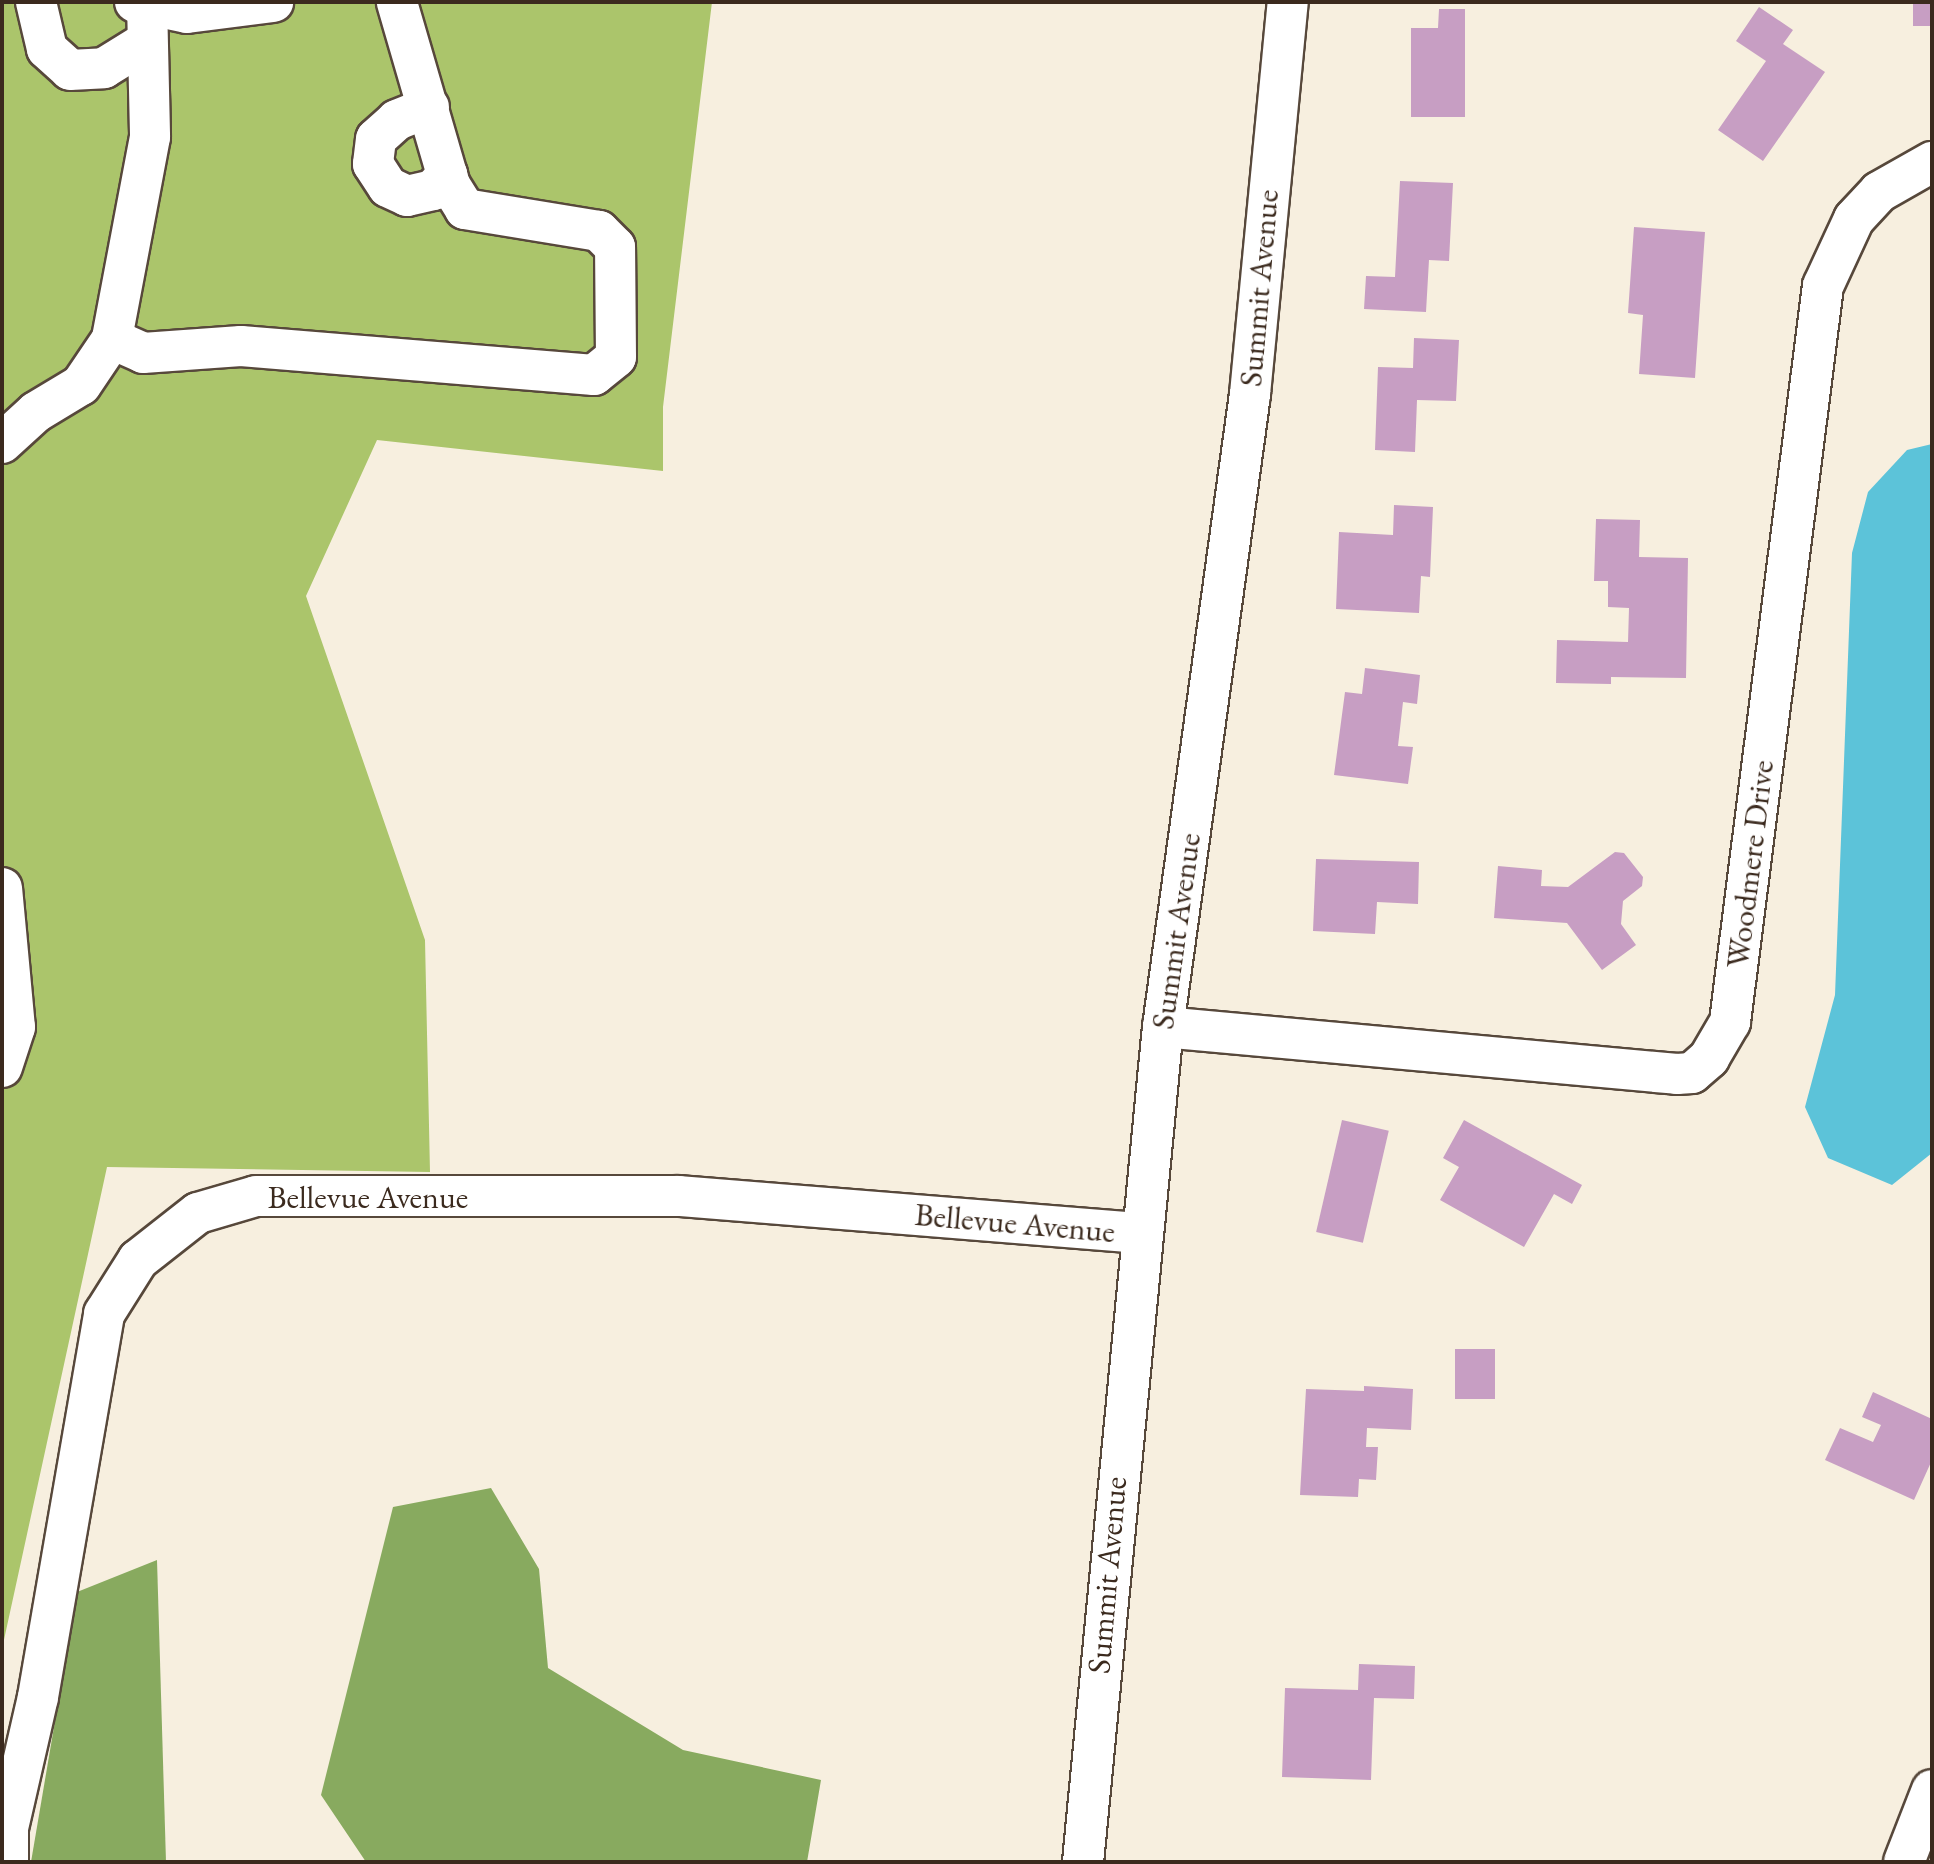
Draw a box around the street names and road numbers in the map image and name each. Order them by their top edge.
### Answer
street label: Summit Avenue [1231,188,1287,388]
street label: Woodmere Drive [1718,758,1782,970]
street label: Summit Avenue [1143,830,1209,1032]
street label: Bellevue Avenue [268,1178,468,1216]
street label: Bellevue Avenue [913,1195,1117,1251]
street label: Summit Avenue [1079,1475,1135,1675]

